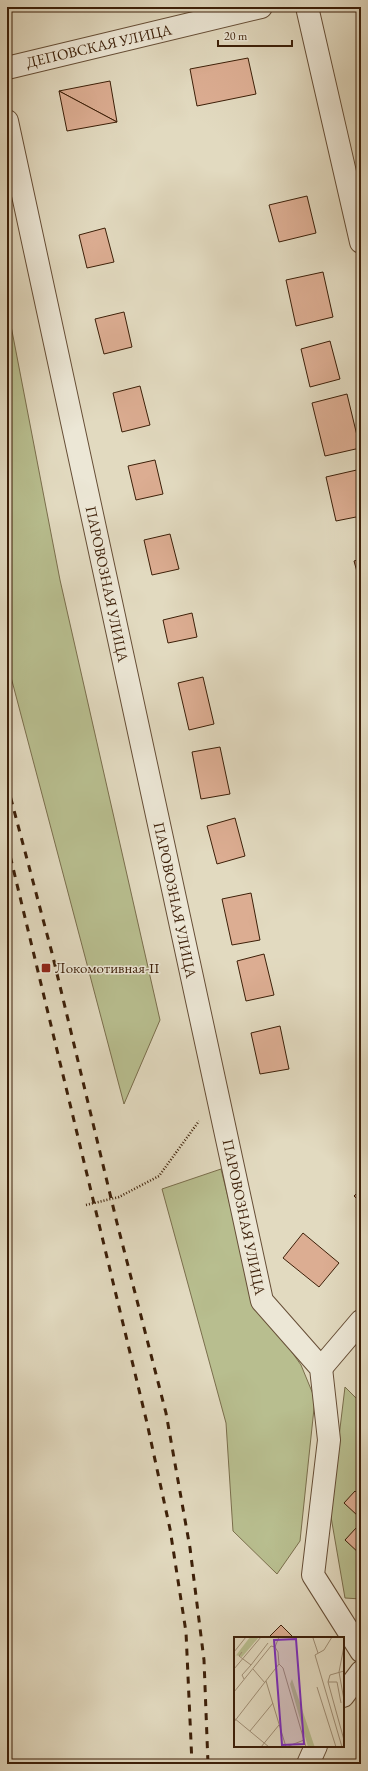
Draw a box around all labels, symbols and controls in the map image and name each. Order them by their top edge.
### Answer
street label: ДЕПОВСКАЯ УЛИЦА [24,19,174,72]
scale bar [218,22,292,48]
text: 20 m [224,28,248,44]
street label: ПАРОВОЗНАЯ УЛИЦА [82,504,133,664]
street label: ПАРОВОЗНАЯ УЛИЦА [150,820,201,980]
place label: Локомотивная-II [55,958,159,977]
marker: Локомотивная-II [40,962,52,974]
street label: ПАРОВОЗНАЯ УЛИЦА [219,1137,270,1297]
inset map [234,1637,344,1747]

